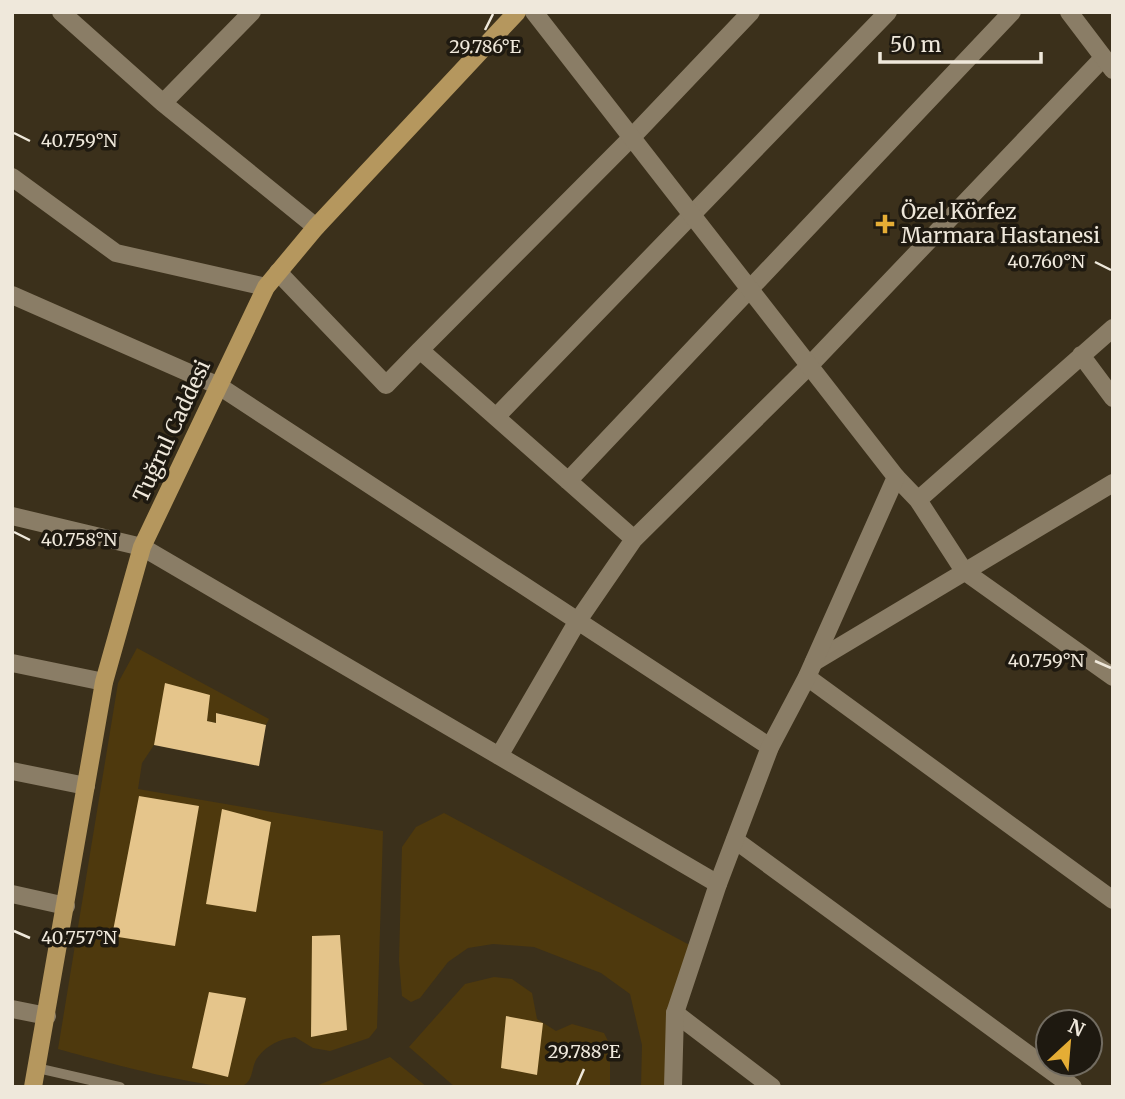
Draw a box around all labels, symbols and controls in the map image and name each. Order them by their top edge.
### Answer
scale bar [880,21,1041,65]
text: 50 m [890,31,941,58]
text: 29.786°E [449,35,521,58]
text: 40.759°N [41,129,117,152]
place label: Özel Körfez Marmara Hastanesi [901,198,1100,249]
marker: Özel Körfez Marmara Hastanesi [875,214,895,234]
text: 40.760°N [1007,250,1085,273]
street label: Tuğrul Caddesi [127,355,216,506]
text: 40.758°N [41,528,117,551]
text: 40.759°N [1008,649,1084,672]
text: 40.757°N [41,926,117,949]
north arrow [1034,1008,1104,1078]
text: N [1064,1014,1088,1042]
text: 29.788°E [548,1040,621,1063]

